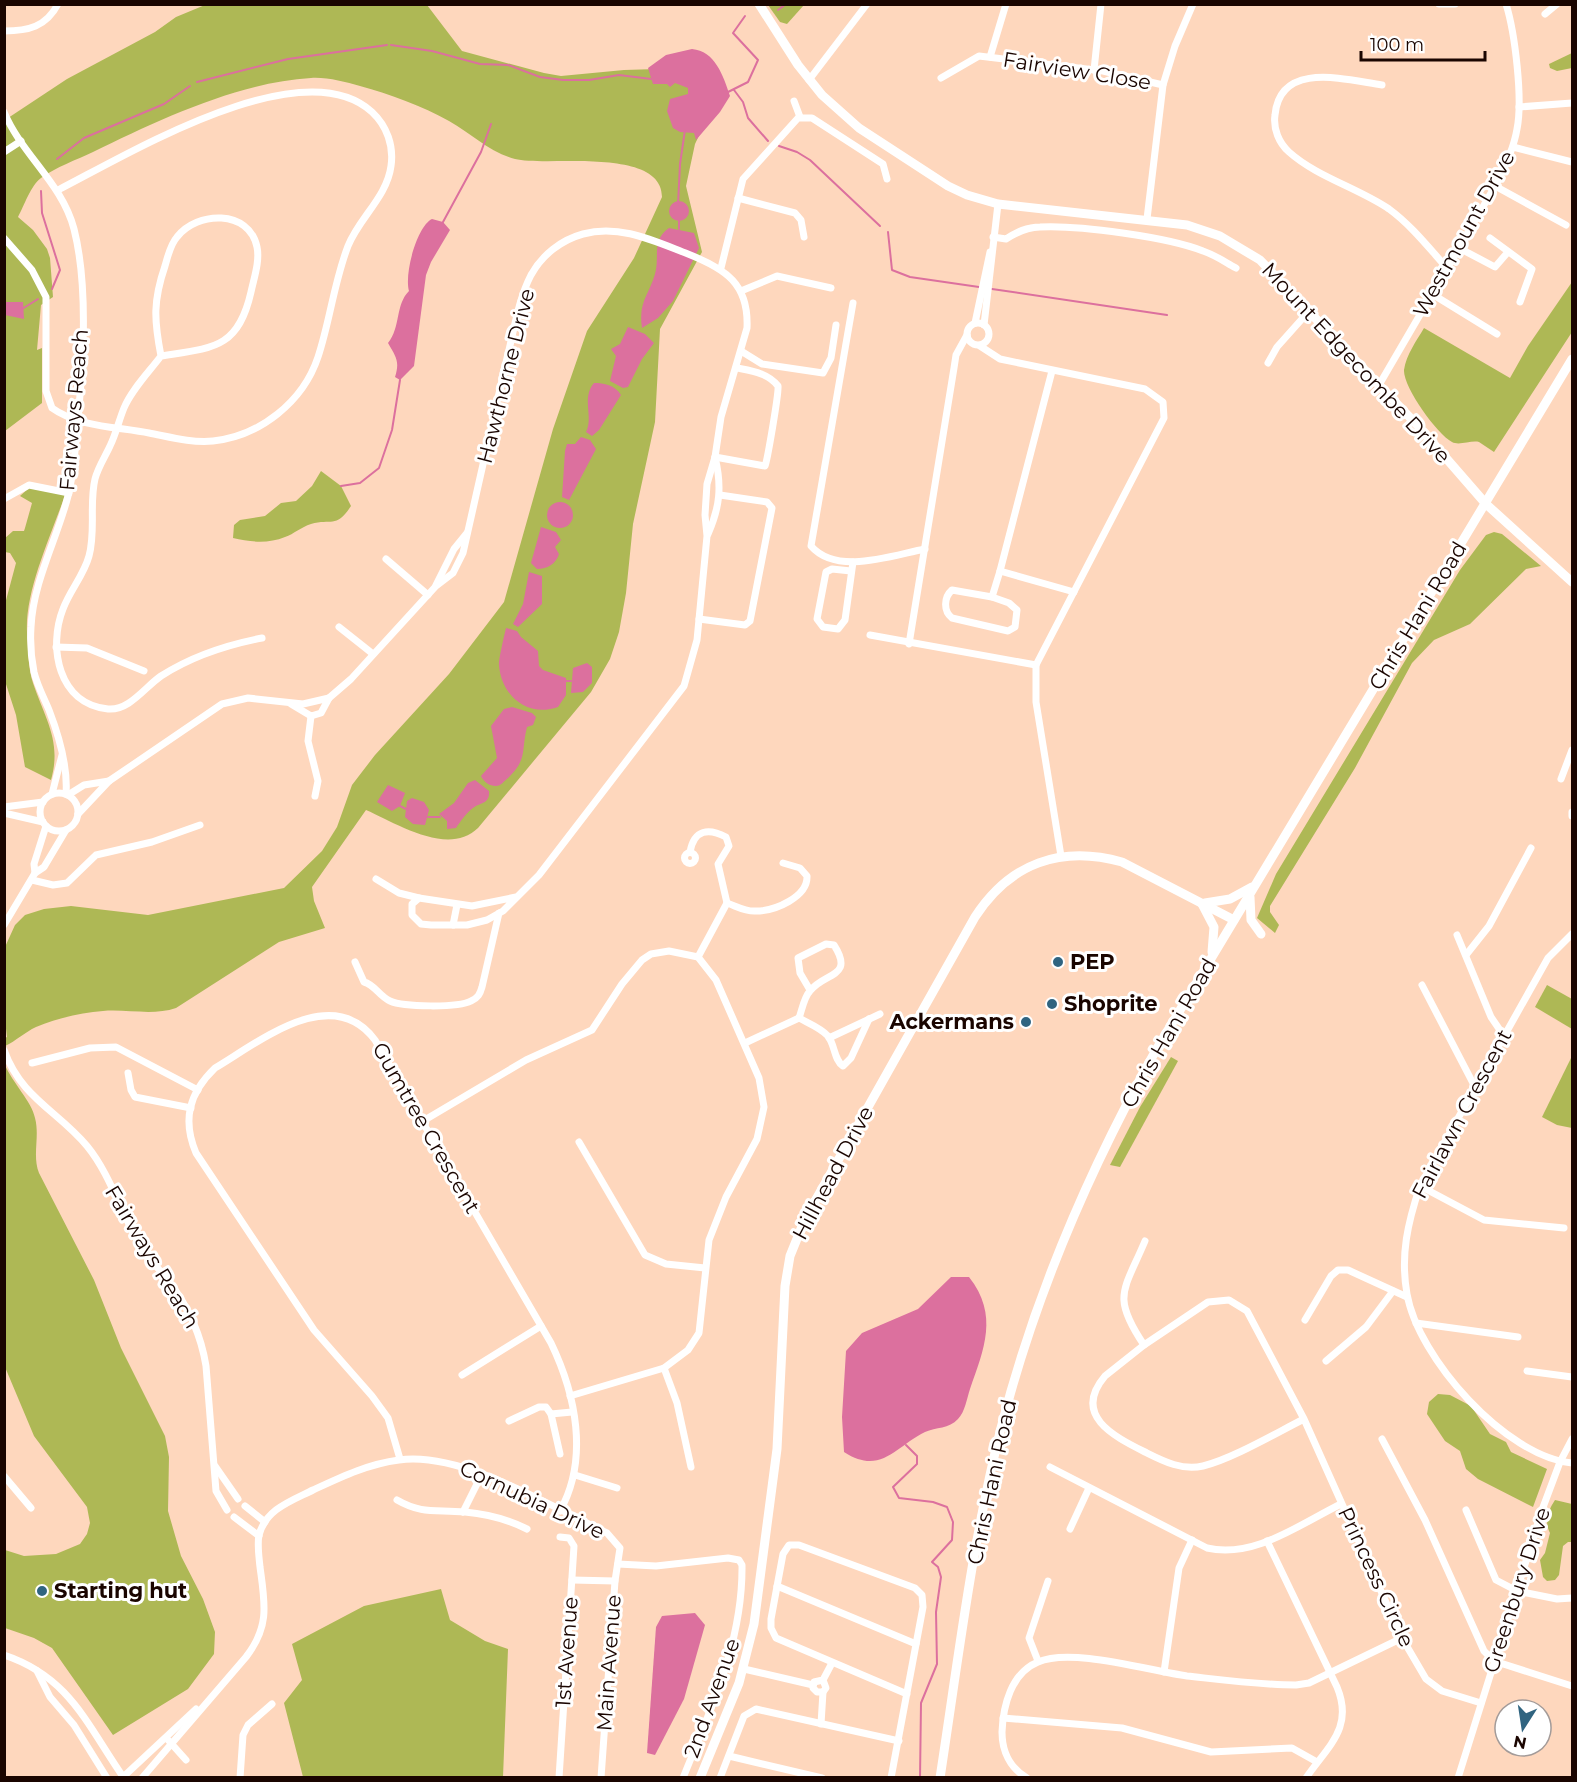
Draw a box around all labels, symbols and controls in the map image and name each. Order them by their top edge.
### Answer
scale bar [1361,24,1486,62]
text: 100 m [1370,34,1424,56]
street label: Fairview Close [1001,46,1153,95]
street label: Westmount Drive [1407,146,1520,321]
street label: Mount Edgecombe Drive [1257,257,1456,468]
street label: Hawthorne Drive [472,286,539,466]
street label: Fairways Reach [54,328,93,492]
street label: Chris Hani Road [1363,537,1472,694]
place label: PEP [1070,949,1115,974]
street label: Chris Hani Road [1116,954,1222,1112]
marker: PEP [1051,955,1065,969]
place label: Shoprite [1064,991,1158,1016]
marker: Shoprite [1045,997,1059,1011]
place label: Ackermans [889,1009,1014,1034]
marker: Ackermans [1019,1015,1033,1029]
street label: Fairlawn Crescent [1406,1025,1517,1203]
street label: Gumtree Crescent [367,1038,486,1218]
street label: Hillhead Drive [787,1102,878,1244]
street label: Fairways Reach [100,1181,205,1333]
street label: Chris Hani Road [962,1397,1021,1567]
street label: Cornubia Drive [456,1455,609,1544]
street label: Princess Circle [1333,1503,1420,1651]
street label: Greenbury Drive [1478,1504,1555,1676]
place label: Starting hut [54,1578,187,1603]
marker: Starting hut [35,1584,49,1598]
street label: Main Avenue [591,1594,626,1732]
street label: 1st Avenue [550,1596,583,1708]
street label: 2nd Avenue [678,1635,745,1761]
north arrow [1493,1698,1553,1758]
text: N [1512,1732,1528,1753]

